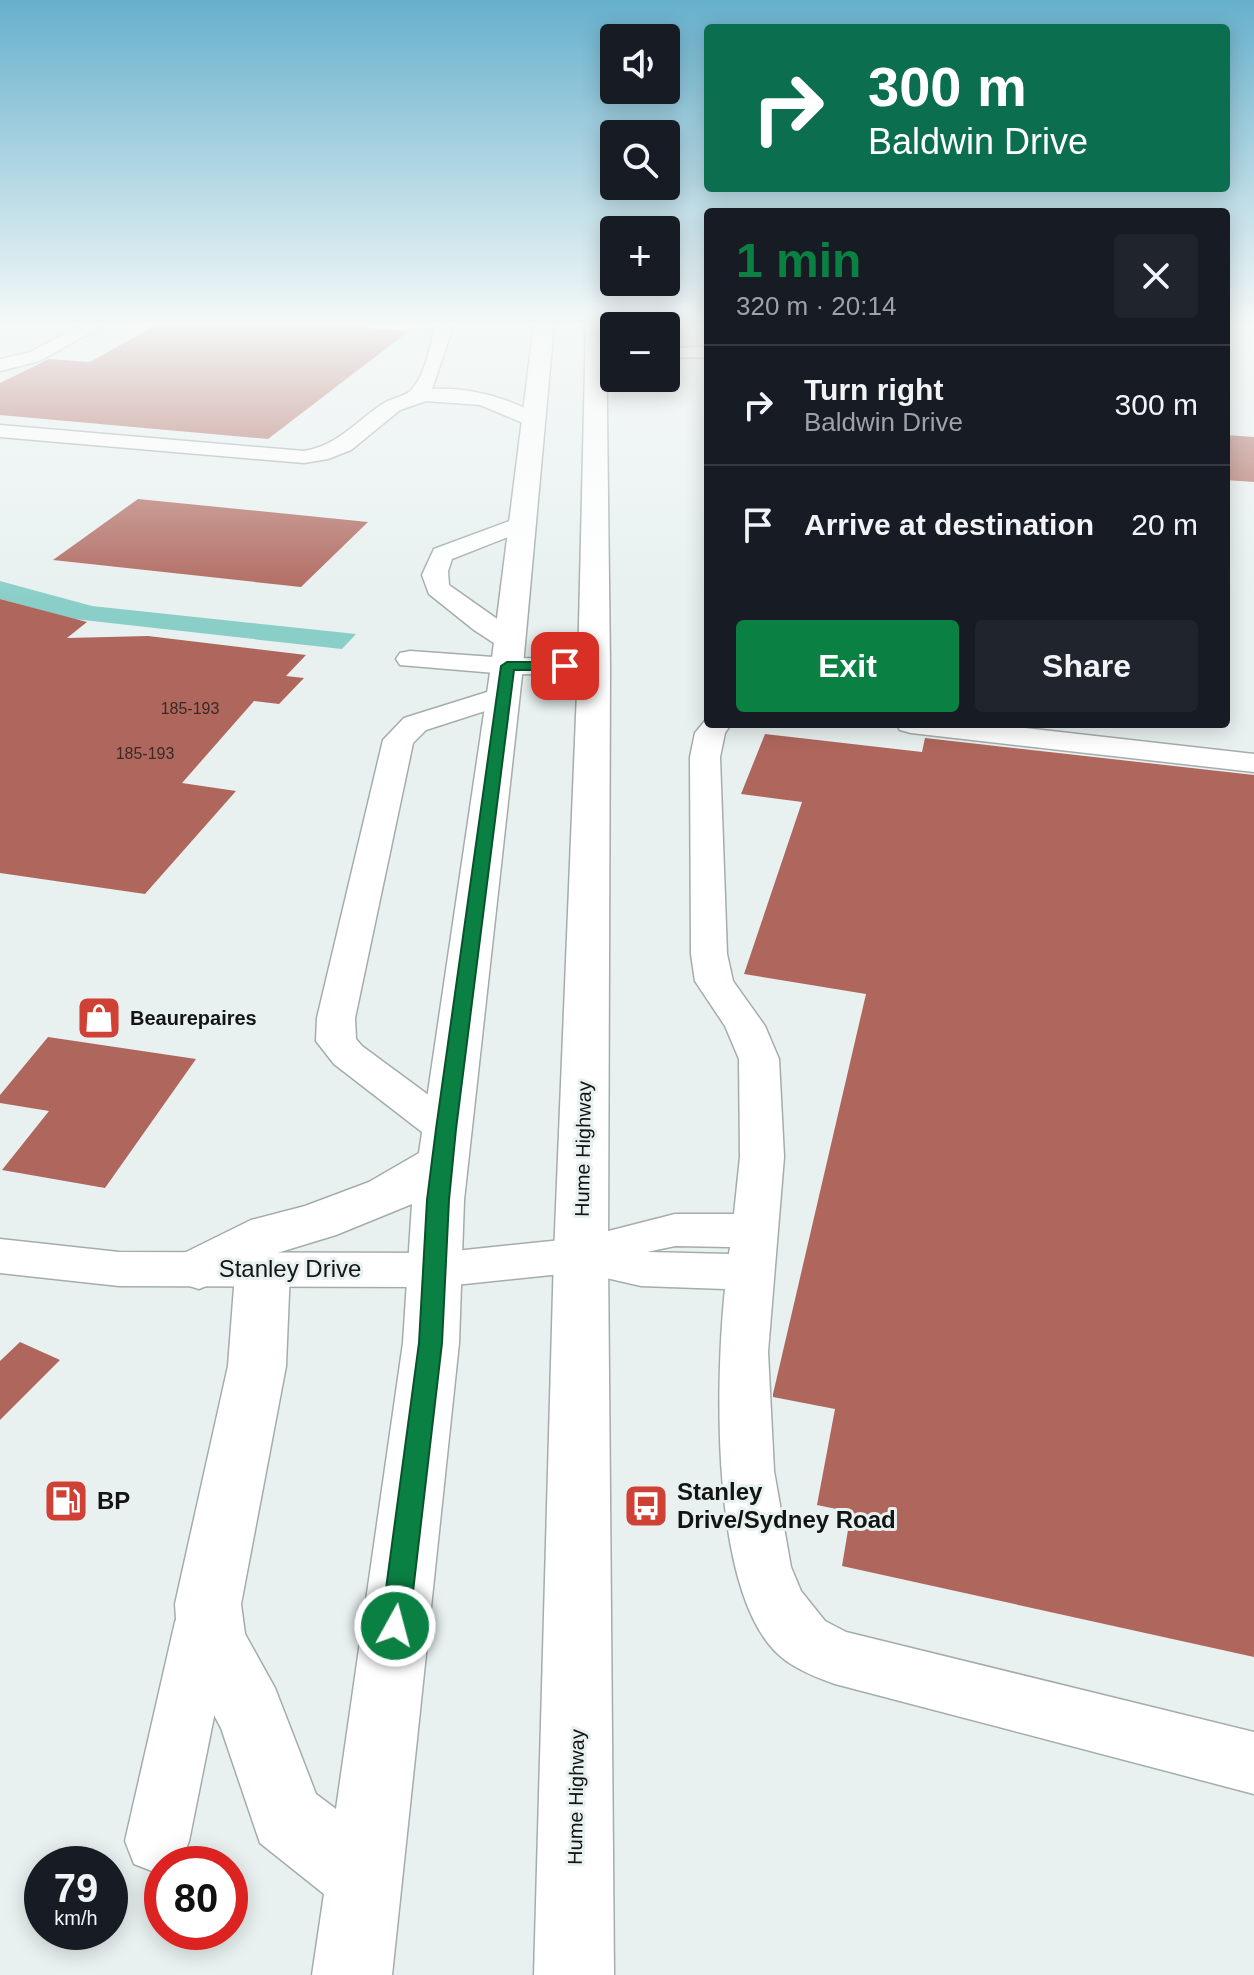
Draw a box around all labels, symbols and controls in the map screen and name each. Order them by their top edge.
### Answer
map controls [600,24,680,392]
button: sound [600,24,680,104]
text: 300 m [868,55,1027,118]
icon: right [736,56,840,160]
button: search [600,120,680,200]
text: Baldwin Drive [868,121,1088,162]
button: + [600,216,680,296]
text: 1 min [736,234,861,287]
button: close [1114,234,1198,318]
text: 320 m · 20:14 [736,291,896,321]
button: − [600,312,680,392]
text: Turn right [804,373,943,406]
icon: right [736,383,780,427]
text: 300 m [1115,388,1198,421]
text: Baldwin Drive [804,407,963,437]
icon: arrive [736,503,780,547]
text: Arrive at destination [804,508,1094,541]
text: 20 m [1131,508,1198,541]
button: Exit [736,620,959,712]
button: Share [975,620,1198,712]
pin [531,632,599,700]
icon: arrive [543,644,587,688]
house number: 185-193 [161,700,219,717]
house number: 185-193 [116,745,174,762]
shop icon: Beaurepaires [75,994,123,1042]
place label: Beaurepaires [130,1007,257,1029]
street label: Hume Highway [571,1081,595,1217]
street label: Stanley Drive [219,1255,361,1282]
fuel station icon: BP [42,1477,90,1525]
place label: Stanley Drive/Sydney Road [677,1478,896,1533]
bus stop icon: Stanley Drive/Sydney Road [622,1482,670,1530]
place label: BP [97,1487,130,1514]
position arrow [353,1584,437,1668]
street label: Hume Highway [564,1729,588,1865]
speed limit sign: 80 [144,1846,248,1950]
text: 79 [54,1866,98,1910]
text: km/h [54,1907,98,1929]

